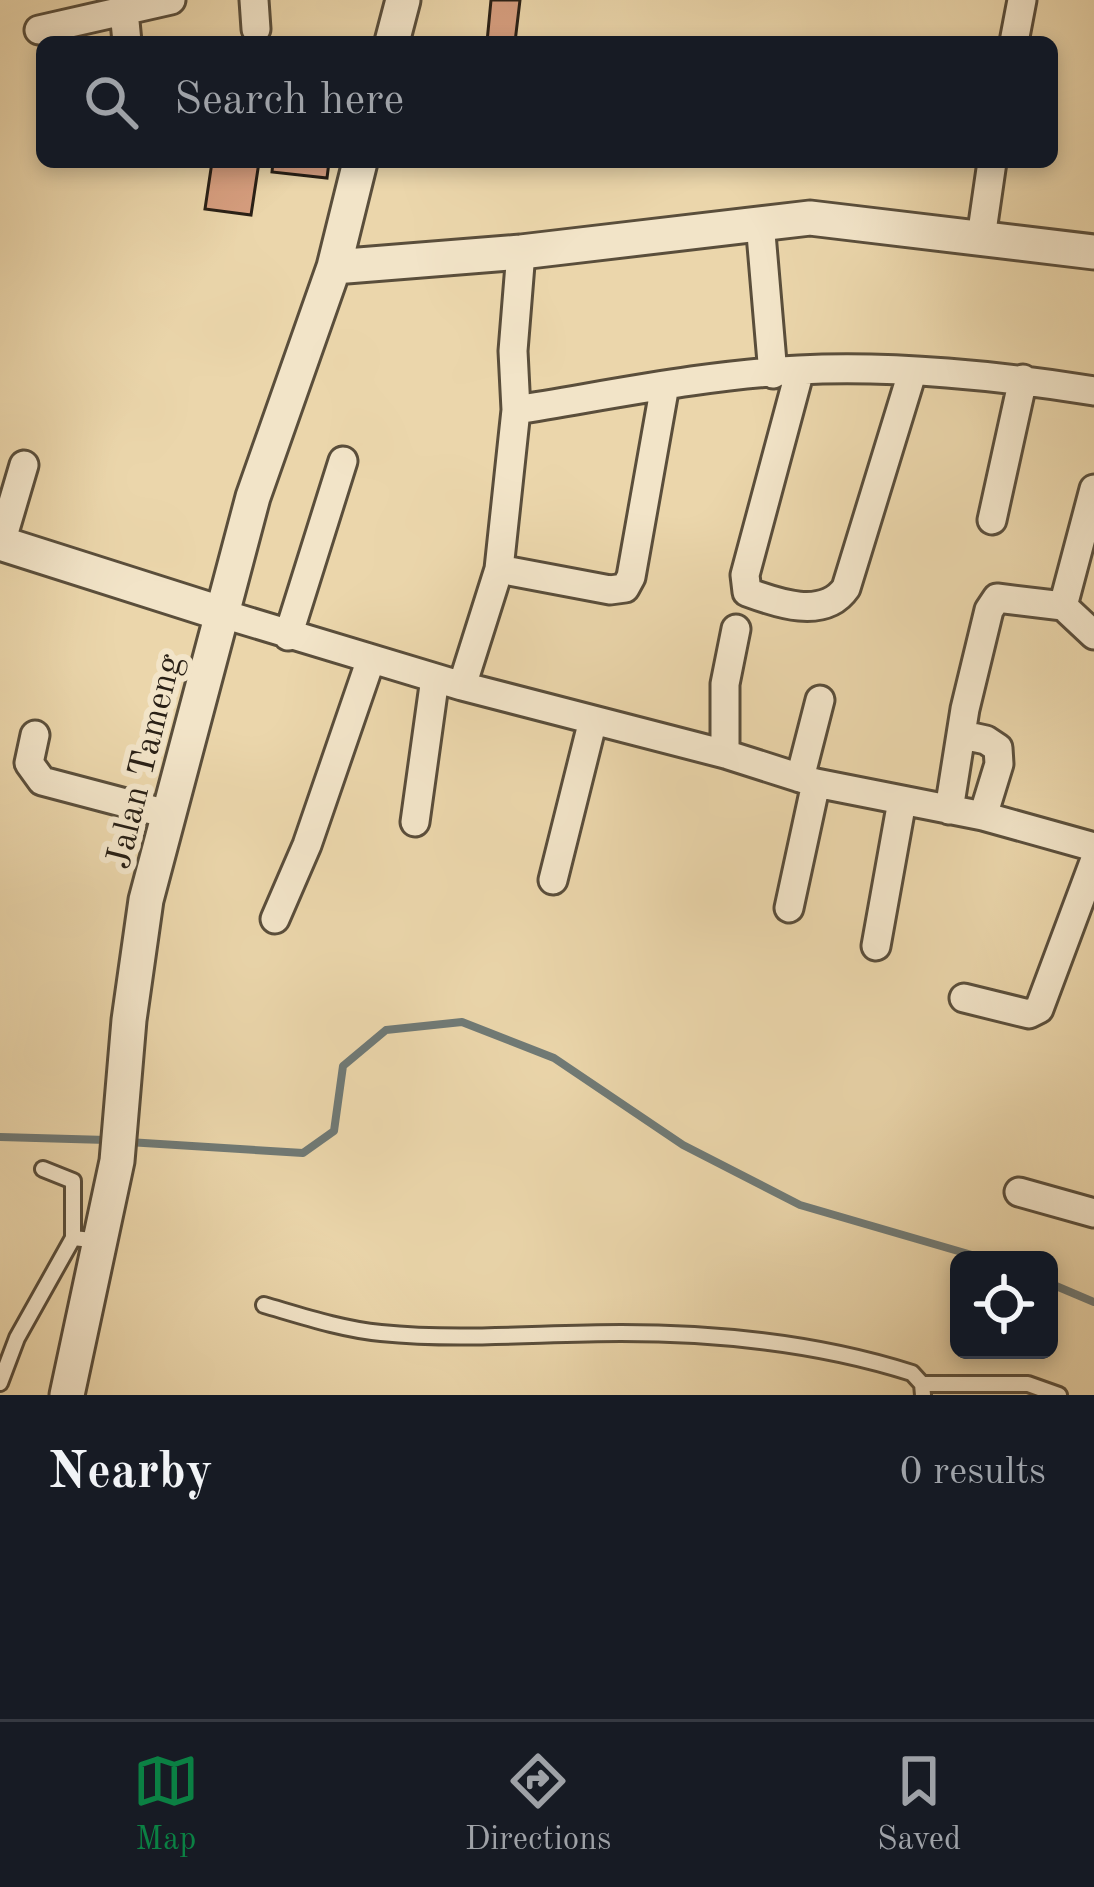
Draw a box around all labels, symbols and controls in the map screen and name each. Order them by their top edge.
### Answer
search box [36,36,1058,168]
icon: search [78,69,144,135]
text: Search here [174,79,404,124]
street label: Jalan Tameng [102,650,190,873]
map controls [950,1251,1058,1359]
button: locate [950,1251,1058,1359]
text: Nearby [48,1448,213,1499]
text: 0 results [900,1453,1046,1492]
tab: Map [133,1748,199,1861]
tab: Directions [465,1748,611,1861]
tab: Saved [877,1748,961,1861]

